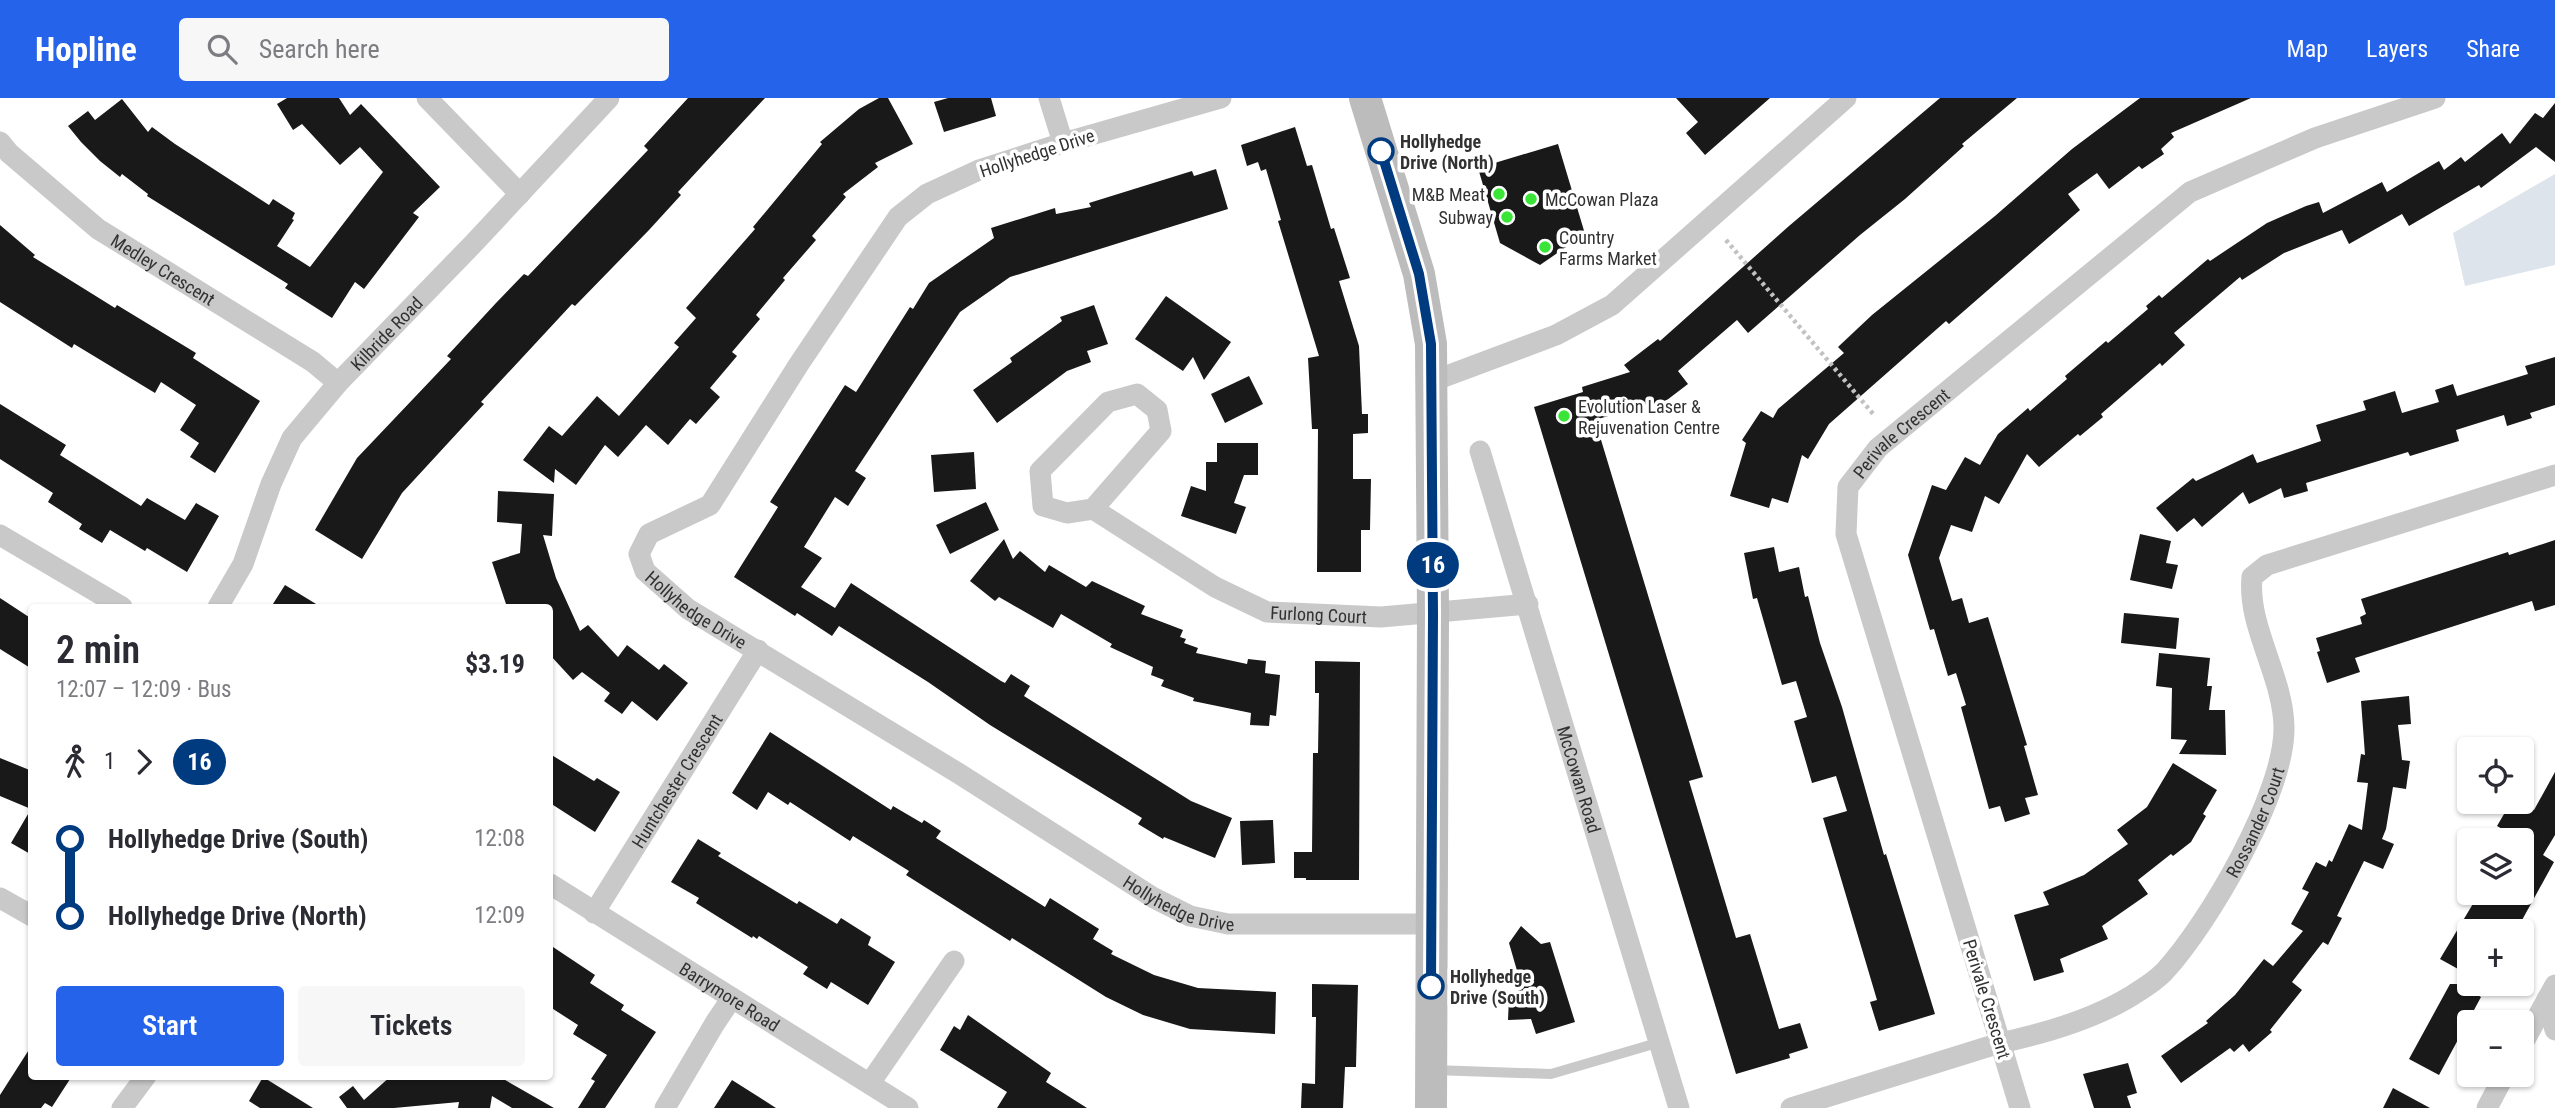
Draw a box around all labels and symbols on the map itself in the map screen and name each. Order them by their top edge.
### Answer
street label: Hollyhedge Drive [977,125,1097,181]
place label: Hollyhedge Drive (North) [1400,131,1494,174]
marker: Hollyhedge Drive (North) [1368,138,1394,164]
place label: M&B Meat [1412,184,1485,205]
marker: M&B Meat [1491,186,1507,202]
place label: McCowan Plaza [1545,189,1659,210]
marker: McCowan Plaza [1523,191,1539,207]
place label: Subway [1438,207,1493,228]
marker: Subway [1499,209,1515,225]
place label: Country Farms Market [1559,227,1657,269]
street label: Medley Crescent [108,229,219,309]
marker: Country Farms Market [1537,239,1553,255]
street label: Kilbride Road [346,292,427,374]
street label: Perivale Crescent [1848,383,1953,482]
place label: Evolution Laser & Rejuvenation Centre [1578,396,1720,438]
marker: Evolution Laser & Rejuvenation Centre [1556,408,1572,424]
line badge: 16 [1402,542,1464,588]
street label: Hollyhedge Drive [641,566,750,653]
street label: Furlong Court [1270,602,1367,627]
street label: Huntchester Crescent [627,710,726,852]
street label: McCowan Road [1553,723,1606,835]
street label: Rossander Court [2221,765,2288,881]
street label: Hollyhedge Drive [1120,871,1234,935]
street label: Perivale Crescent [1959,937,2015,1061]
street label: Barrymore Road [676,957,784,1036]
place label: Hollyhedge Drive (South) [1450,966,1545,1009]
marker: Hollyhedge Drive (South) [1418,973,1444,999]

